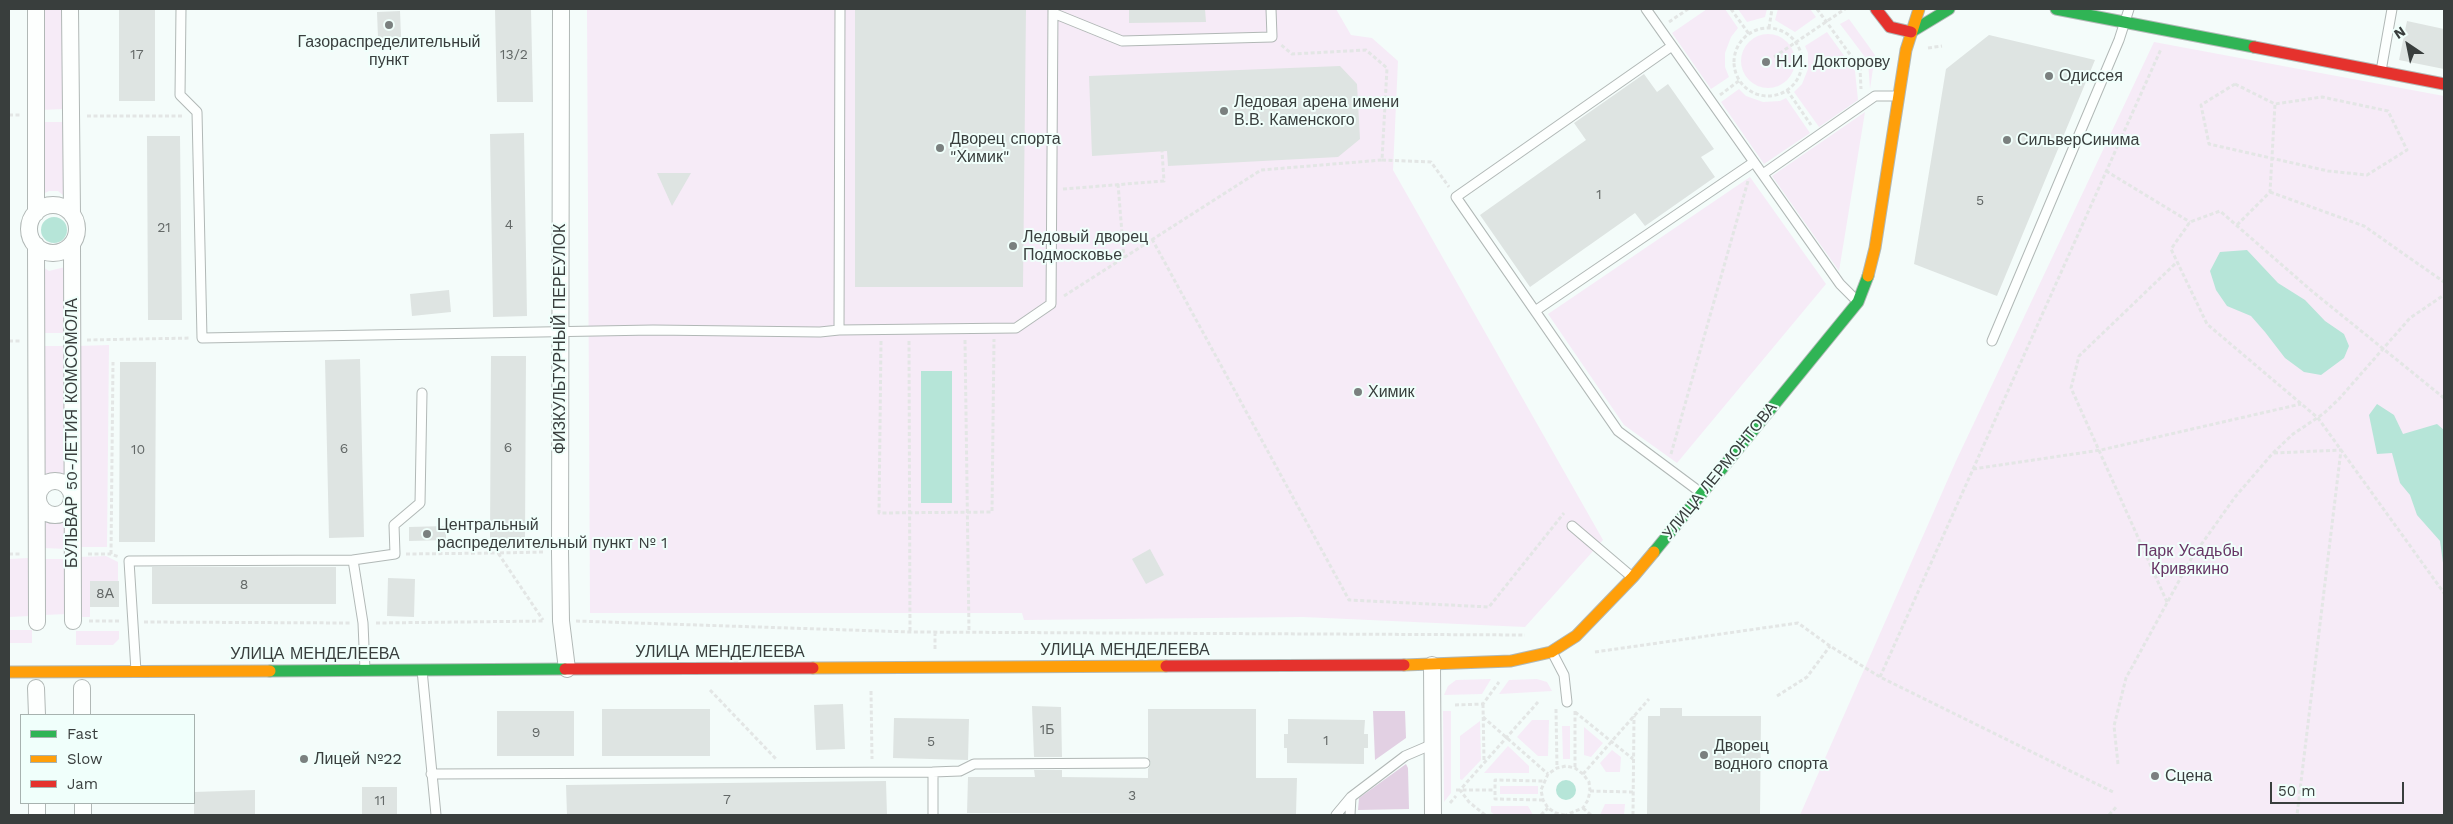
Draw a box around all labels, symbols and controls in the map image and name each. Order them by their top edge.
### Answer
marker: Газораспределительный пункт [383,19,395,31]
north arrow [2383,20,2433,70]
text: N [2391,23,2408,42]
place label: Газораспределительный пункт [298,32,480,70]
house number: 17 [130,47,144,63]
house number: 13/2 [500,47,528,63]
place label: Н.И. Докторову [1776,52,1890,72]
marker: Н.И. Докторову [1760,56,1772,68]
place label: Одиссея [2059,66,2123,86]
marker: Одиссея [2043,70,2055,82]
place label: Ледовая арена имени В.В. Каменского [1234,92,1399,130]
marker: Ледовая арена имени В.В. Каменского [1218,105,1230,117]
place label: Дворец спорта "Химик" [950,129,1061,167]
place label: СильверСинима [2017,130,2139,150]
marker: СильверСинима [2001,134,2013,146]
marker: Дворец спорта "Химик" [934,142,946,154]
house number: 1 [1596,187,1602,203]
house number: 5 [1976,193,1984,209]
house number: 4 [505,217,513,233]
house number: 21 [157,220,171,236]
street label: ФИЗКУЛЬТУРНЫЙ ПЕРЕУЛОК [550,224,570,454]
place label: Ледовый дворец Подмосковье [1023,227,1148,265]
marker: Ледовый дворец Подмосковье [1007,240,1019,252]
street label: БУЛЬВАР 50-ЛЕТИЯ КОМСОМОЛА [62,298,82,568]
place label: Химик [1368,382,1415,402]
marker: Химик [1352,386,1364,398]
street label: УЛИЦА ЛЕРМОНТОВА [1659,399,1781,543]
house number: 6 [504,440,512,456]
house number: 6 [340,441,348,457]
house number: 10 [131,442,145,458]
place label: Центральный распределительный пункт № 1 [437,515,667,553]
marker: Центральный распределительный пункт № 1 [421,528,433,540]
park label: Парк Усадьбы Кривякино [2137,541,2243,579]
house number: 8 [240,577,248,593]
house number: 8А [96,586,114,602]
street label: УЛИЦА МЕНДЕЛЕЕВА [1040,640,1210,660]
street label: УЛИЦА МЕНДЕЛЕЕВА [635,642,805,662]
street label: УЛИЦА МЕНДЕЛЕЕВА [230,644,400,664]
legend [20,714,195,804]
house number: 1Б [1040,722,1054,738]
text: Fast [67,725,98,743]
house number: 9 [532,725,540,741]
house number: 1 [1323,733,1329,749]
house number: 5 [927,734,935,750]
place label: Дворец водного спорта [1714,736,1828,774]
place label: Лицей №22 [314,749,402,769]
marker: Дворец водного спорта [1698,749,1710,761]
text: Slow [67,750,103,768]
marker: Лицей №22 [298,753,310,765]
place label: Сцена [2165,766,2212,786]
marker: Сцена [2149,770,2161,782]
scale bar [2273,772,2407,804]
text: Jam [67,775,98,793]
text: 50 m [2278,782,2315,800]
house number: 3 [1128,788,1136,804]
house number: 7 [723,792,731,808]
house number: 11 [375,793,385,809]

